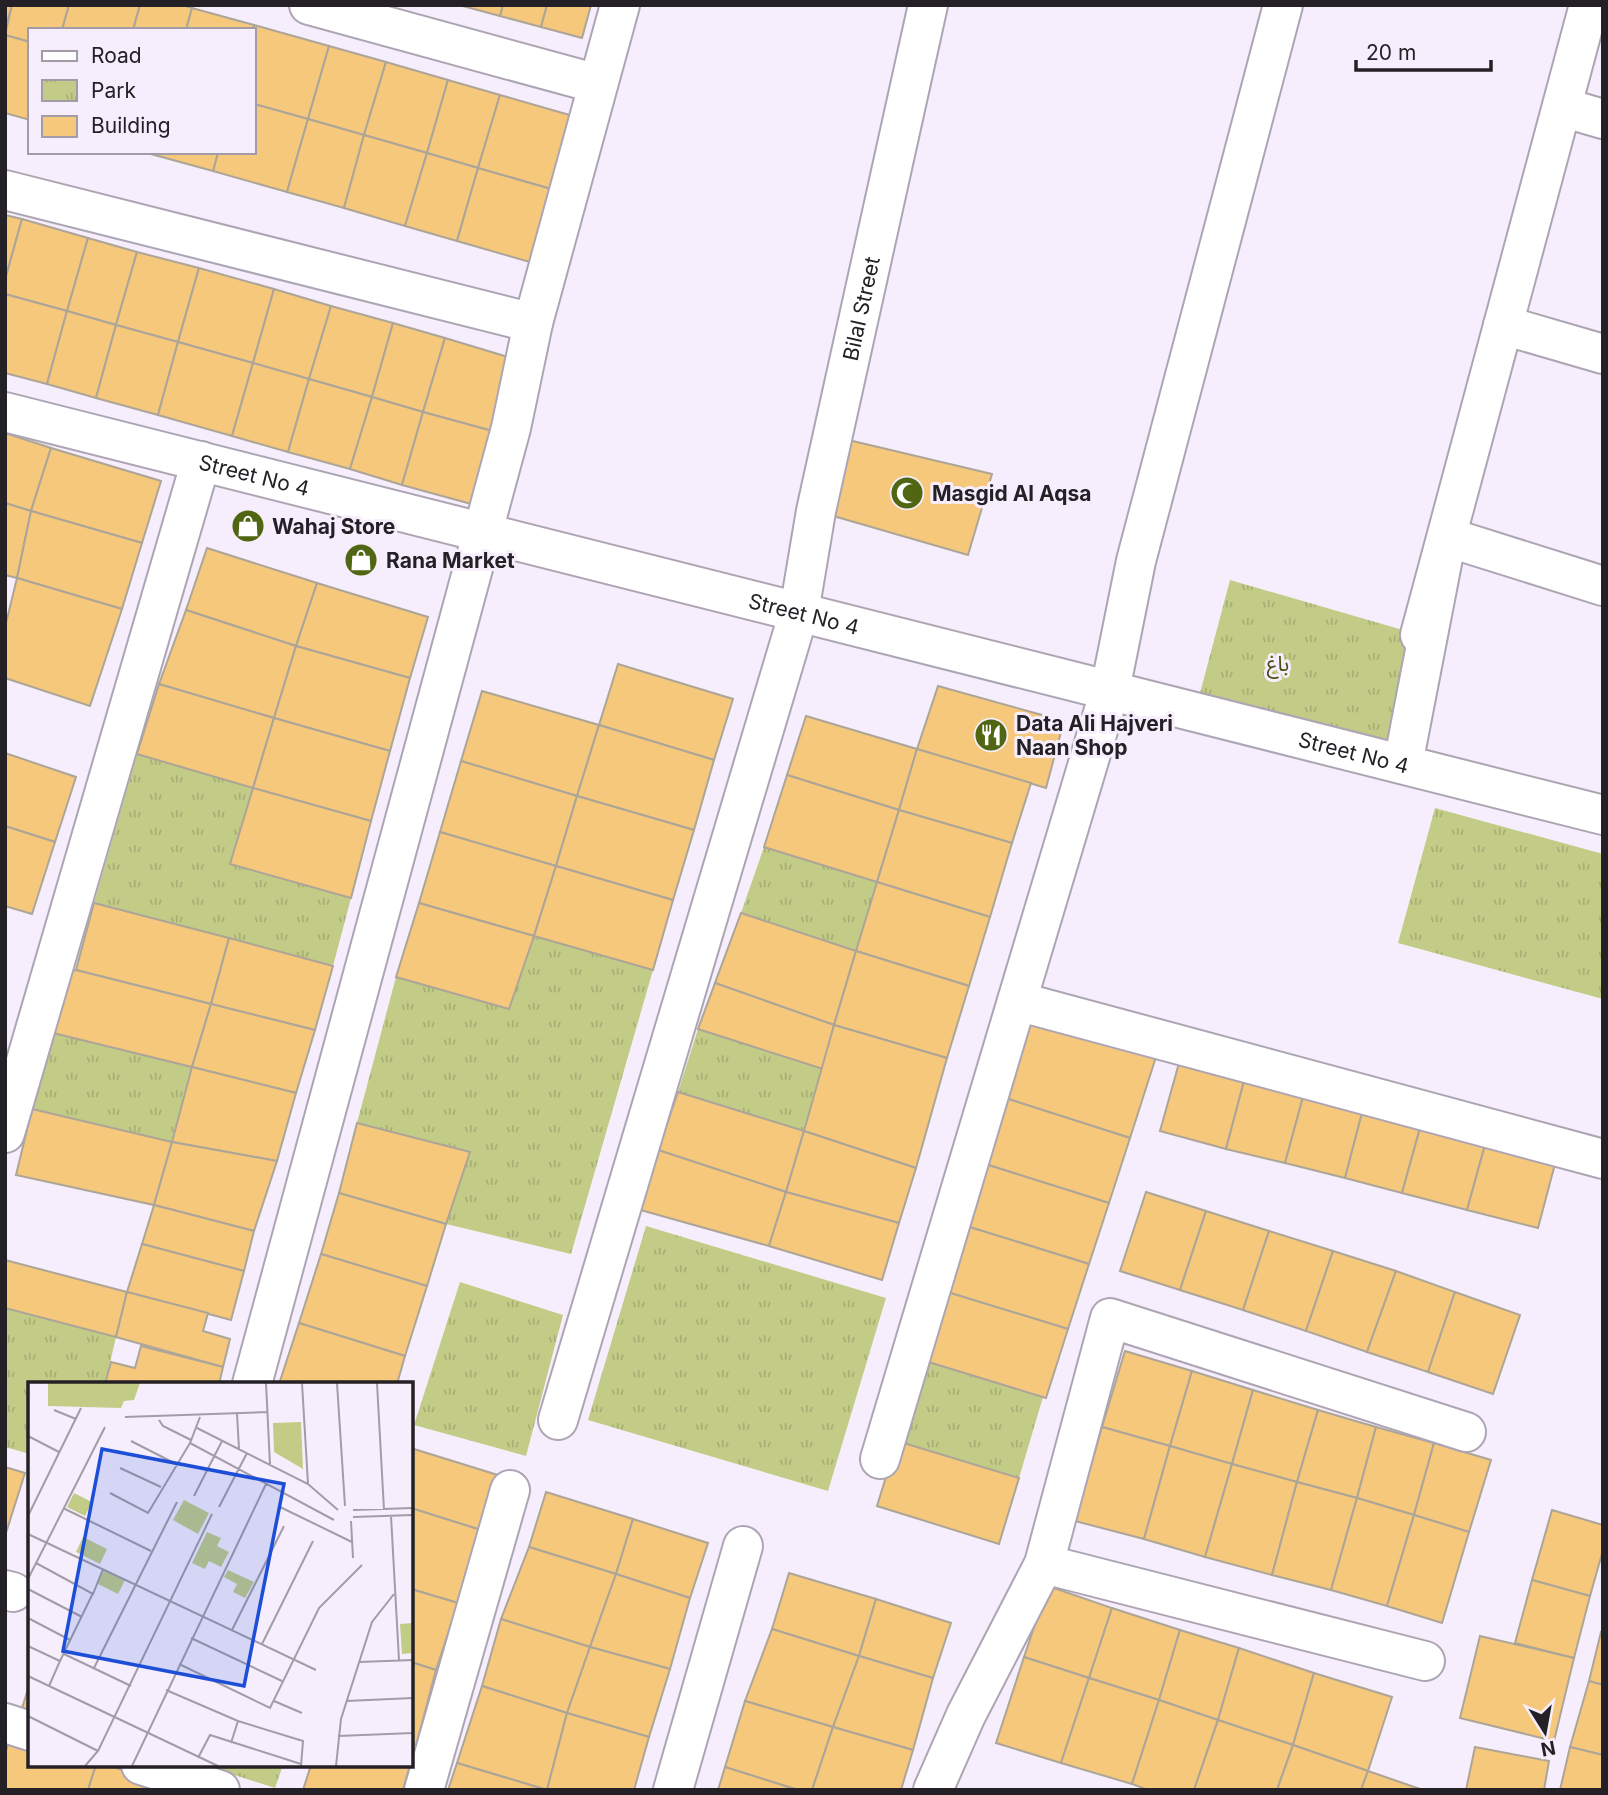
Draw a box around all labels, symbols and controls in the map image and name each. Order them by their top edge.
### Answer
legend [28,28,256,154]
scale bar [1356,28,1491,72]
text: 20 m [1366,40,1416,65]
text: Road [91,43,142,68]
text: Park [91,78,136,103]
text: Building [91,113,171,138]
street label: Bilal Street [837,254,885,363]
street label: Street No 4 [196,449,312,501]
mosque icon: Masgid Al Aqsa [888,474,926,512]
place label: Masgid Al Aqsa [932,481,1091,506]
shop icon: Wahaj Store [229,507,267,545]
place label: Wahaj Store [272,514,395,539]
shop icon: Rana Market [342,541,380,579]
place label: Rana Market [386,548,515,573]
street label: Street No 4 [746,588,862,639]
park label: باغ [1267,651,1289,679]
place label: Data Ali Hajveri Naan Shop [1016,711,1173,760]
restaurant icon: Data Ali Hajveri Naan Shop [972,716,1010,754]
street label: Street No 4 [1296,726,1412,778]
inset map [28,1382,413,1767]
north arrow [1510,1697,1580,1767]
text: N [1539,1736,1557,1761]

